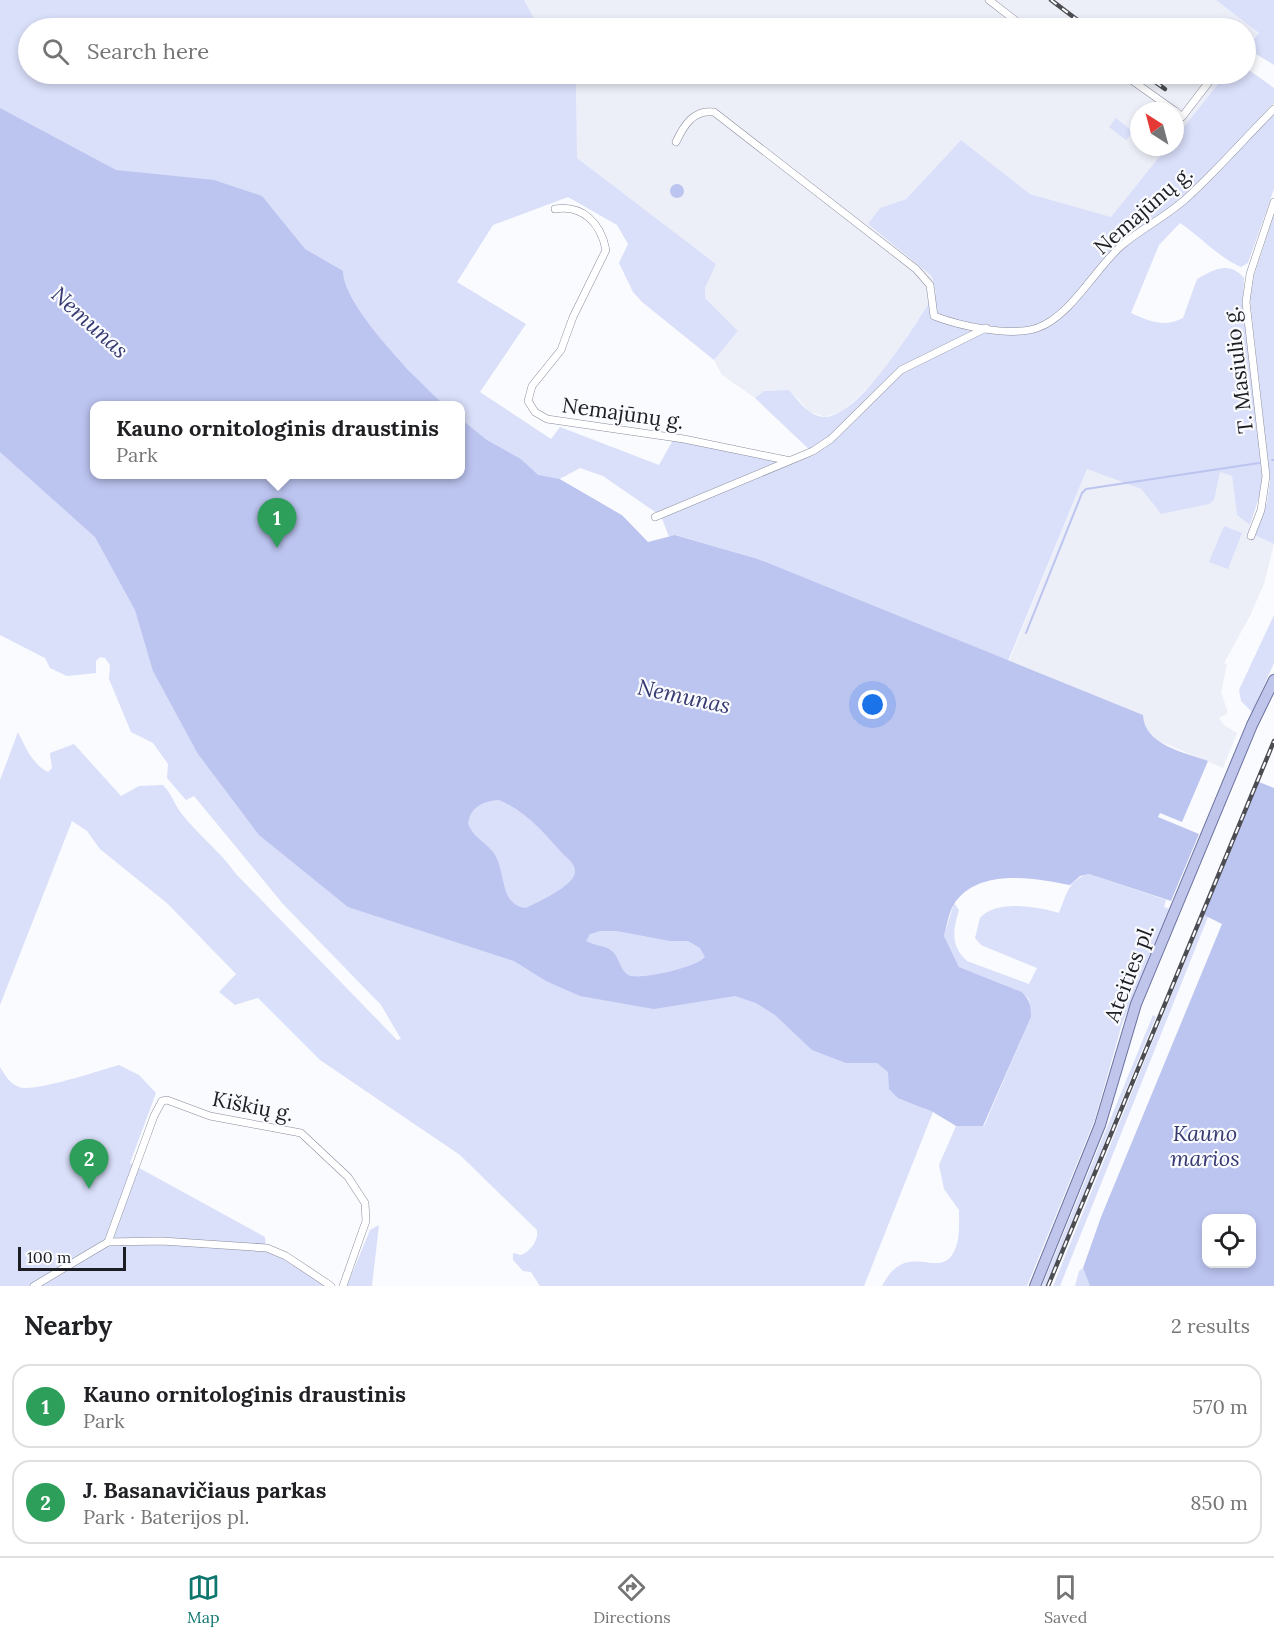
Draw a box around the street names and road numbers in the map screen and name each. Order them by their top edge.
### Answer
street label: Nemajūnų g. [1088,160,1198,260]
street label: T. Masiulio g. [1217,305,1259,435]
street label: Nemajūnų g. [561,391,685,435]
street label: Ateities pl. [1098,920,1160,1027]
street label: Kiškių g. [210,1085,296,1127]

